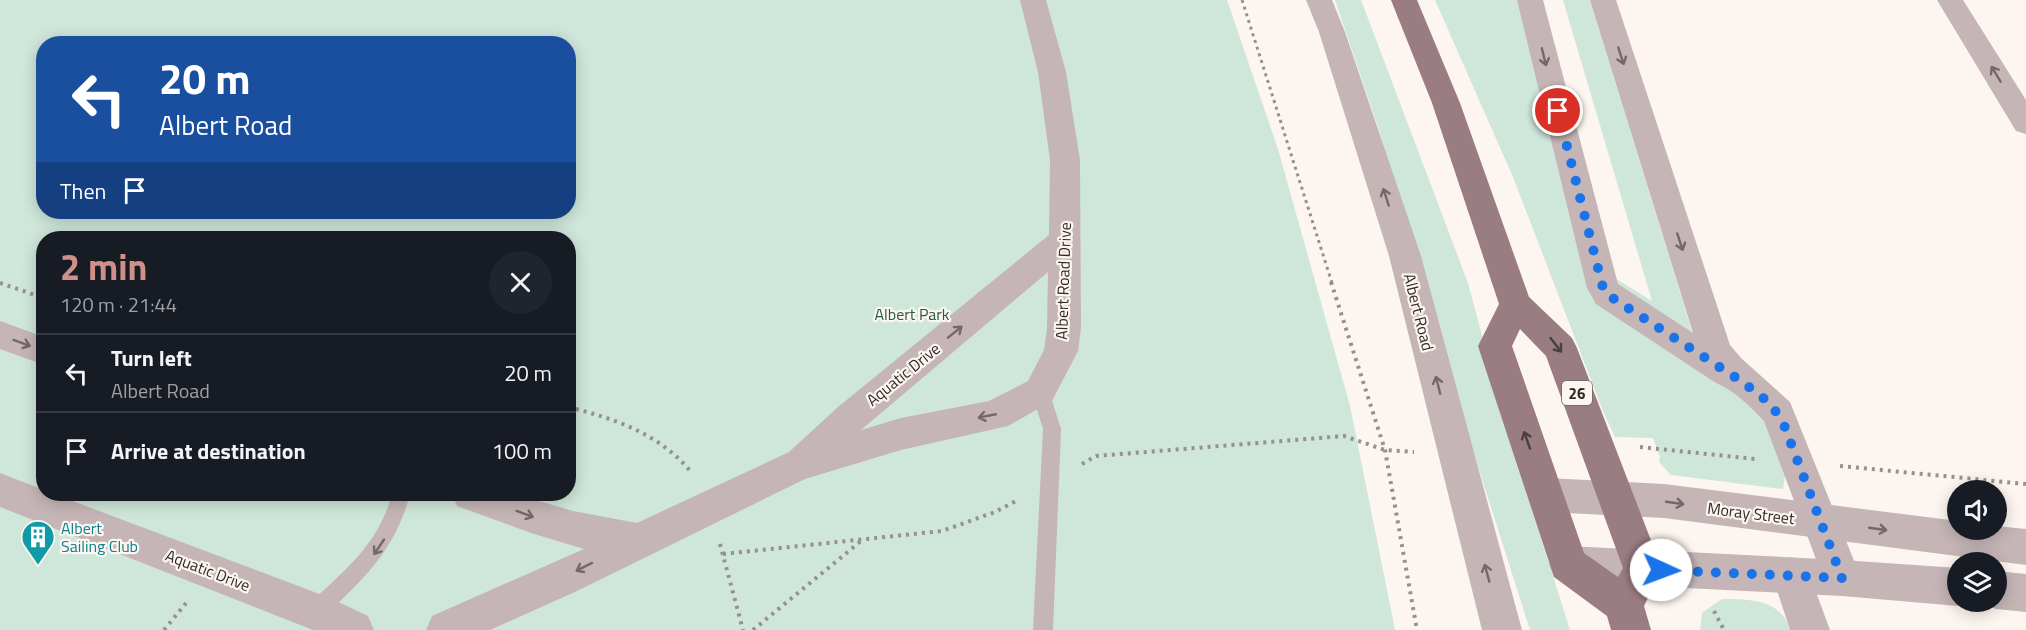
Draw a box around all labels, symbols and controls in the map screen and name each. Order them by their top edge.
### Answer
text: 20 m [159,46,251,110]
one-way arrow [1616,46,1627,65]
one-way arrow [1539,47,1551,66]
icon: left [60,60,138,138]
one-way arrow [1989,66,2001,83]
pin [1532,85,1583,136]
icon: arrive [1541,94,1574,127]
text: Albert Road [159,104,292,145]
text: Then [60,174,106,208]
icon: arrive [118,174,151,207]
one-way arrow [1379,188,1390,207]
street label: Albert Road Drive [1049,222,1077,340]
one-way arrow [1675,232,1686,251]
text: 2 min [60,239,147,294]
button: close [489,251,552,314]
street label: Albert Road [1398,271,1440,353]
text: 120 m · 21:44 [60,289,177,320]
park label: Albert Park [874,302,950,326]
one-way arrow [946,326,962,339]
street label: Aquatic Drive [861,337,945,411]
one-way arrow [1549,337,1562,353]
one-way arrow [12,338,31,349]
text: Turn left [111,341,192,375]
text: 20 m [504,356,552,390]
icon: left [60,357,93,390]
text: Albert Road [111,375,210,406]
one-way arrow [1431,376,1443,395]
road number: 26 [1562,381,1592,405]
one-way arrow [978,410,998,421]
one-way arrow [1521,431,1532,450]
text: Arrive at destination [111,434,306,468]
text: 100 m [492,434,552,468]
icon: arrive [60,435,93,468]
map controls [1947,480,2007,612]
button: sound [1947,480,2007,540]
street label: Moray Street [1706,496,1796,530]
one-way arrow [1664,497,1684,508]
one-way arrow [515,509,534,520]
place label: Albert Sailing Club [61,516,138,558]
building icon: Albert Sailing Club [20,519,56,566]
one-way arrow [1867,523,1887,534]
position arrow [1629,538,1693,602]
one-way arrow [373,539,385,555]
street label: Aquatic Drive [162,543,254,597]
button: layers [1947,552,2007,612]
one-way arrow [576,562,594,574]
one-way arrow [1481,564,1492,583]

